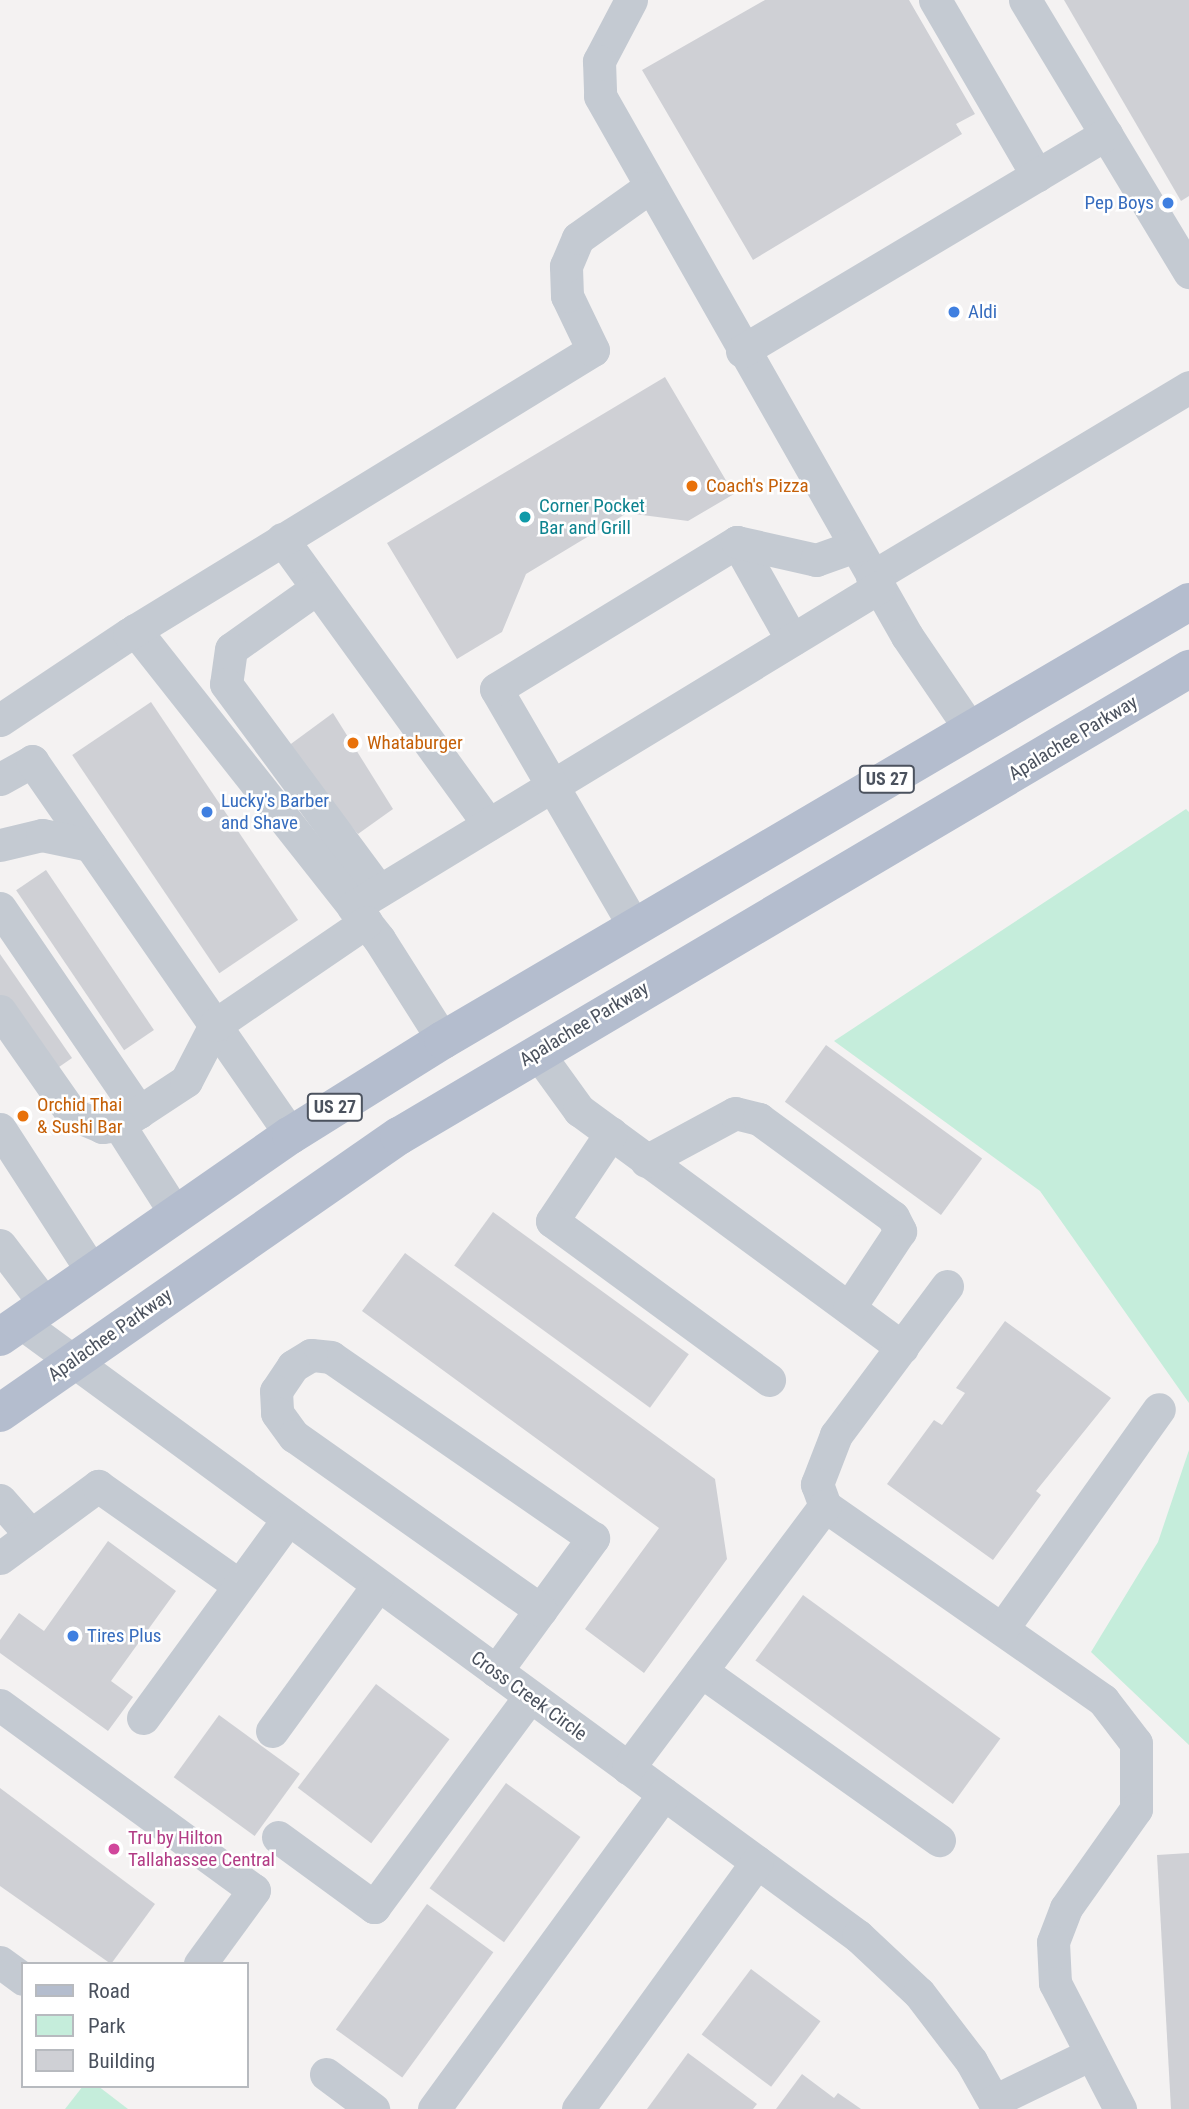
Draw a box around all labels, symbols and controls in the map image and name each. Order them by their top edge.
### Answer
place label: Pep Boys [1085,192,1154,214]
marker: Pep Boys [1160,195,1176,211]
place label: Aldi [968,301,997,323]
marker: Aldi [946,304,962,320]
place label: Coach's Pizza [706,475,809,497]
marker: Coach's Pizza [684,478,700,494]
place label: Corner Pocket Bar and Grill [539,495,645,539]
marker: Corner Pocket Bar and Grill [517,509,533,525]
street label: Apalachee Parkway [1005,691,1141,785]
place label: Whataburger [367,732,463,754]
marker: Whataburger [345,735,361,751]
road number: US 27 [857,764,917,794]
place label: Lucky's Barber and Shave [221,790,329,834]
marker: Lucky's Barber and Shave [199,804,215,820]
street label: Apalachee Parkway [516,977,652,1071]
road number: US 27 [305,1092,365,1122]
place label: Orchid Thai & Sushi Bar [37,1094,123,1138]
marker: Orchid Thai & Sushi Bar [15,1108,31,1124]
street label: Apalachee Parkway [44,1284,176,1386]
place label: Tires Plus [87,1625,162,1647]
marker: Tires Plus [65,1628,81,1644]
street label: Cross Creek Circle [467,1646,591,1746]
place label: Tru by Hilton Tallahassee Central [128,1827,275,1871]
marker: Tru by Hilton Tallahassee Central [106,1841,122,1857]
legend [21,1962,248,2088]
text: Road [88,1979,130,2003]
text: Park [88,2014,125,2038]
text: Building [88,2049,155,2073]

